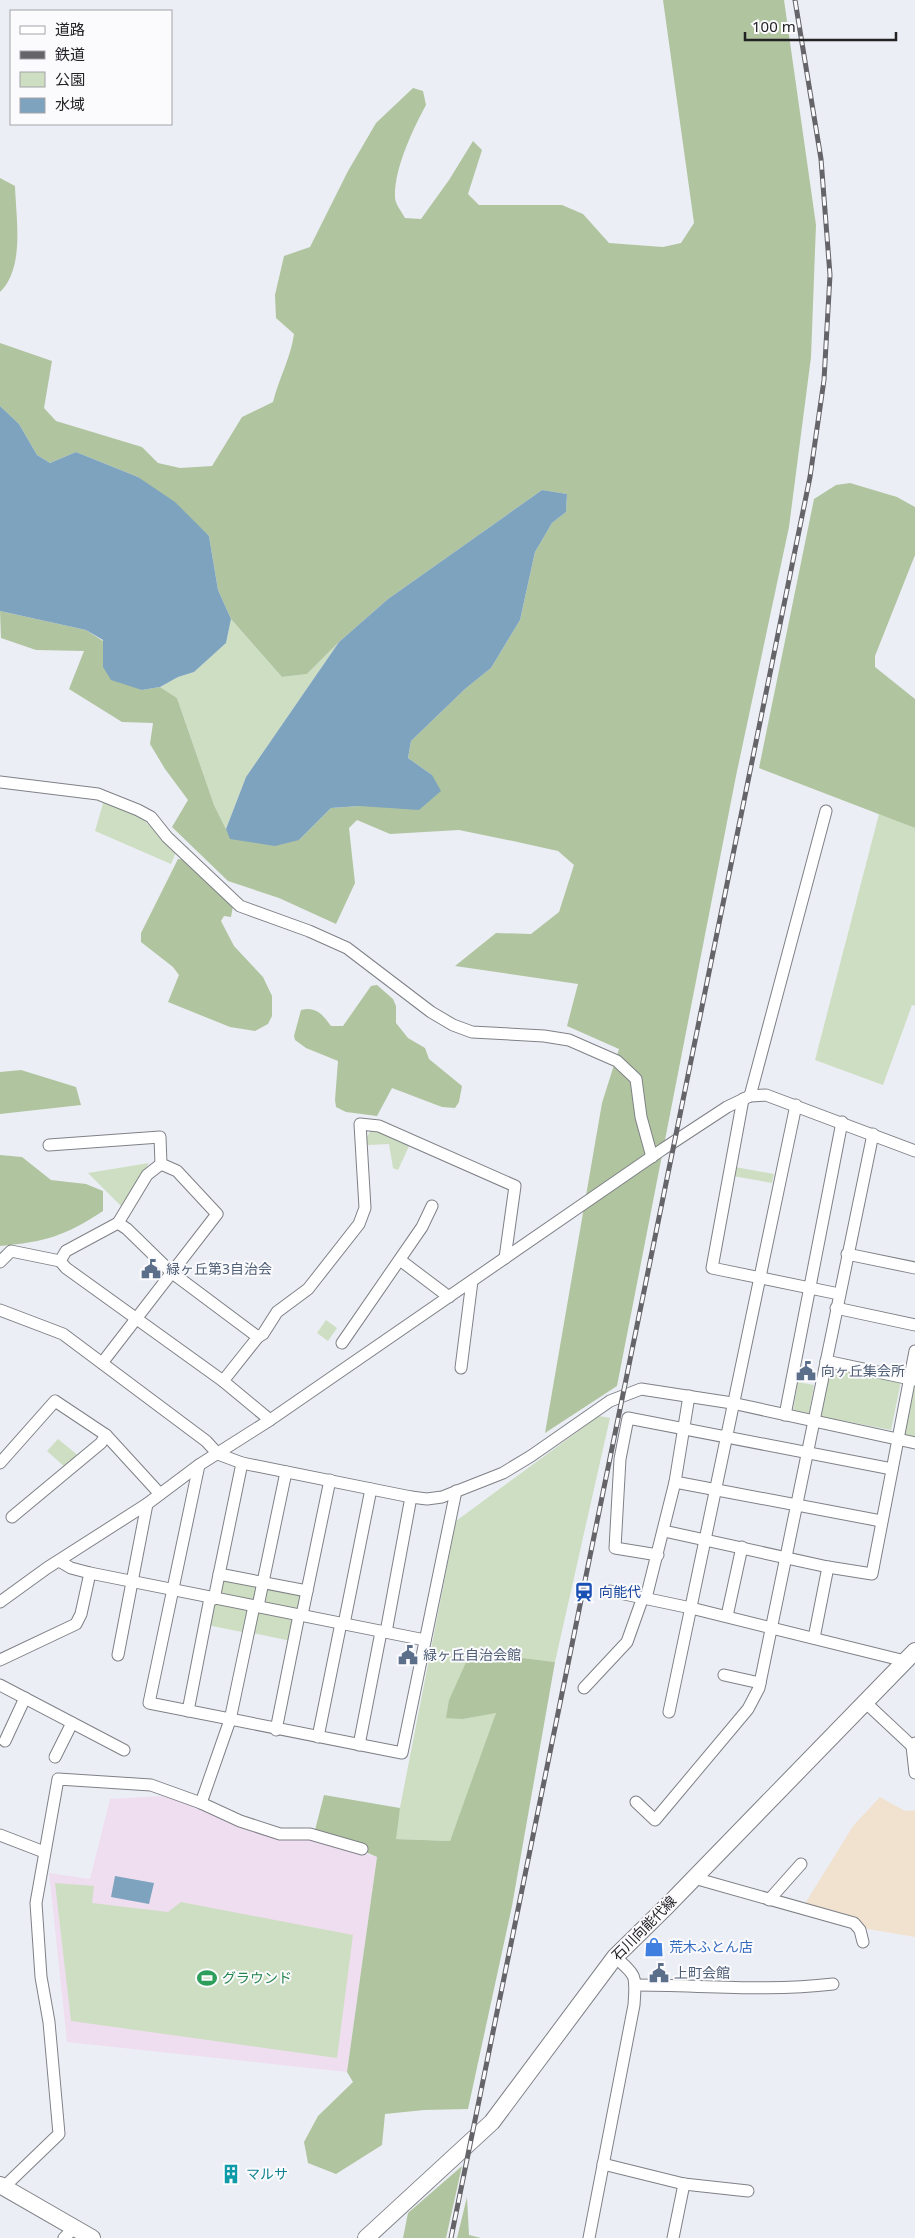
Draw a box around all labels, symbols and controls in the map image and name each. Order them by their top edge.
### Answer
legend [10,10,172,125]
scale bar [745,10,896,42]
text: 100 m [752,16,796,36]
text: 道路 [55,19,85,39]
text: 鉄道 [55,44,85,64]
text: 公園 [55,69,85,89]
text: 水域 [55,94,85,114]
public building icon: 緑ヶ丘第3自治会 [140,1258,162,1280]
place label: 緑ヶ丘第3自治会 [166,1259,272,1278]
public building icon: 向ヶ丘集会所 [795,1360,817,1382]
place label: 向ヶ丘集会所 [821,1361,905,1380]
station icon: 向能代 [573,1581,595,1603]
place label: 向能代 [599,1582,641,1601]
public building icon: 緑ヶ丘自治会館 [397,1644,419,1666]
place label: 緑ヶ丘自治会館 [423,1645,521,1664]
street label: 石川向能代線 [607,1891,680,1964]
shop icon: 荒木ふとん店 [643,1936,665,1958]
place label: 荒木ふとん店 [669,1937,753,1956]
public building icon: 上町会館 [648,1962,670,1984]
place label: 上町会館 [674,1963,730,1982]
sports icon: グラウンド [196,1967,218,1989]
place label: グラウンド [222,1968,292,1987]
building icon: マルサ [220,2163,242,2185]
place label: マルサ [246,2164,288,2183]

